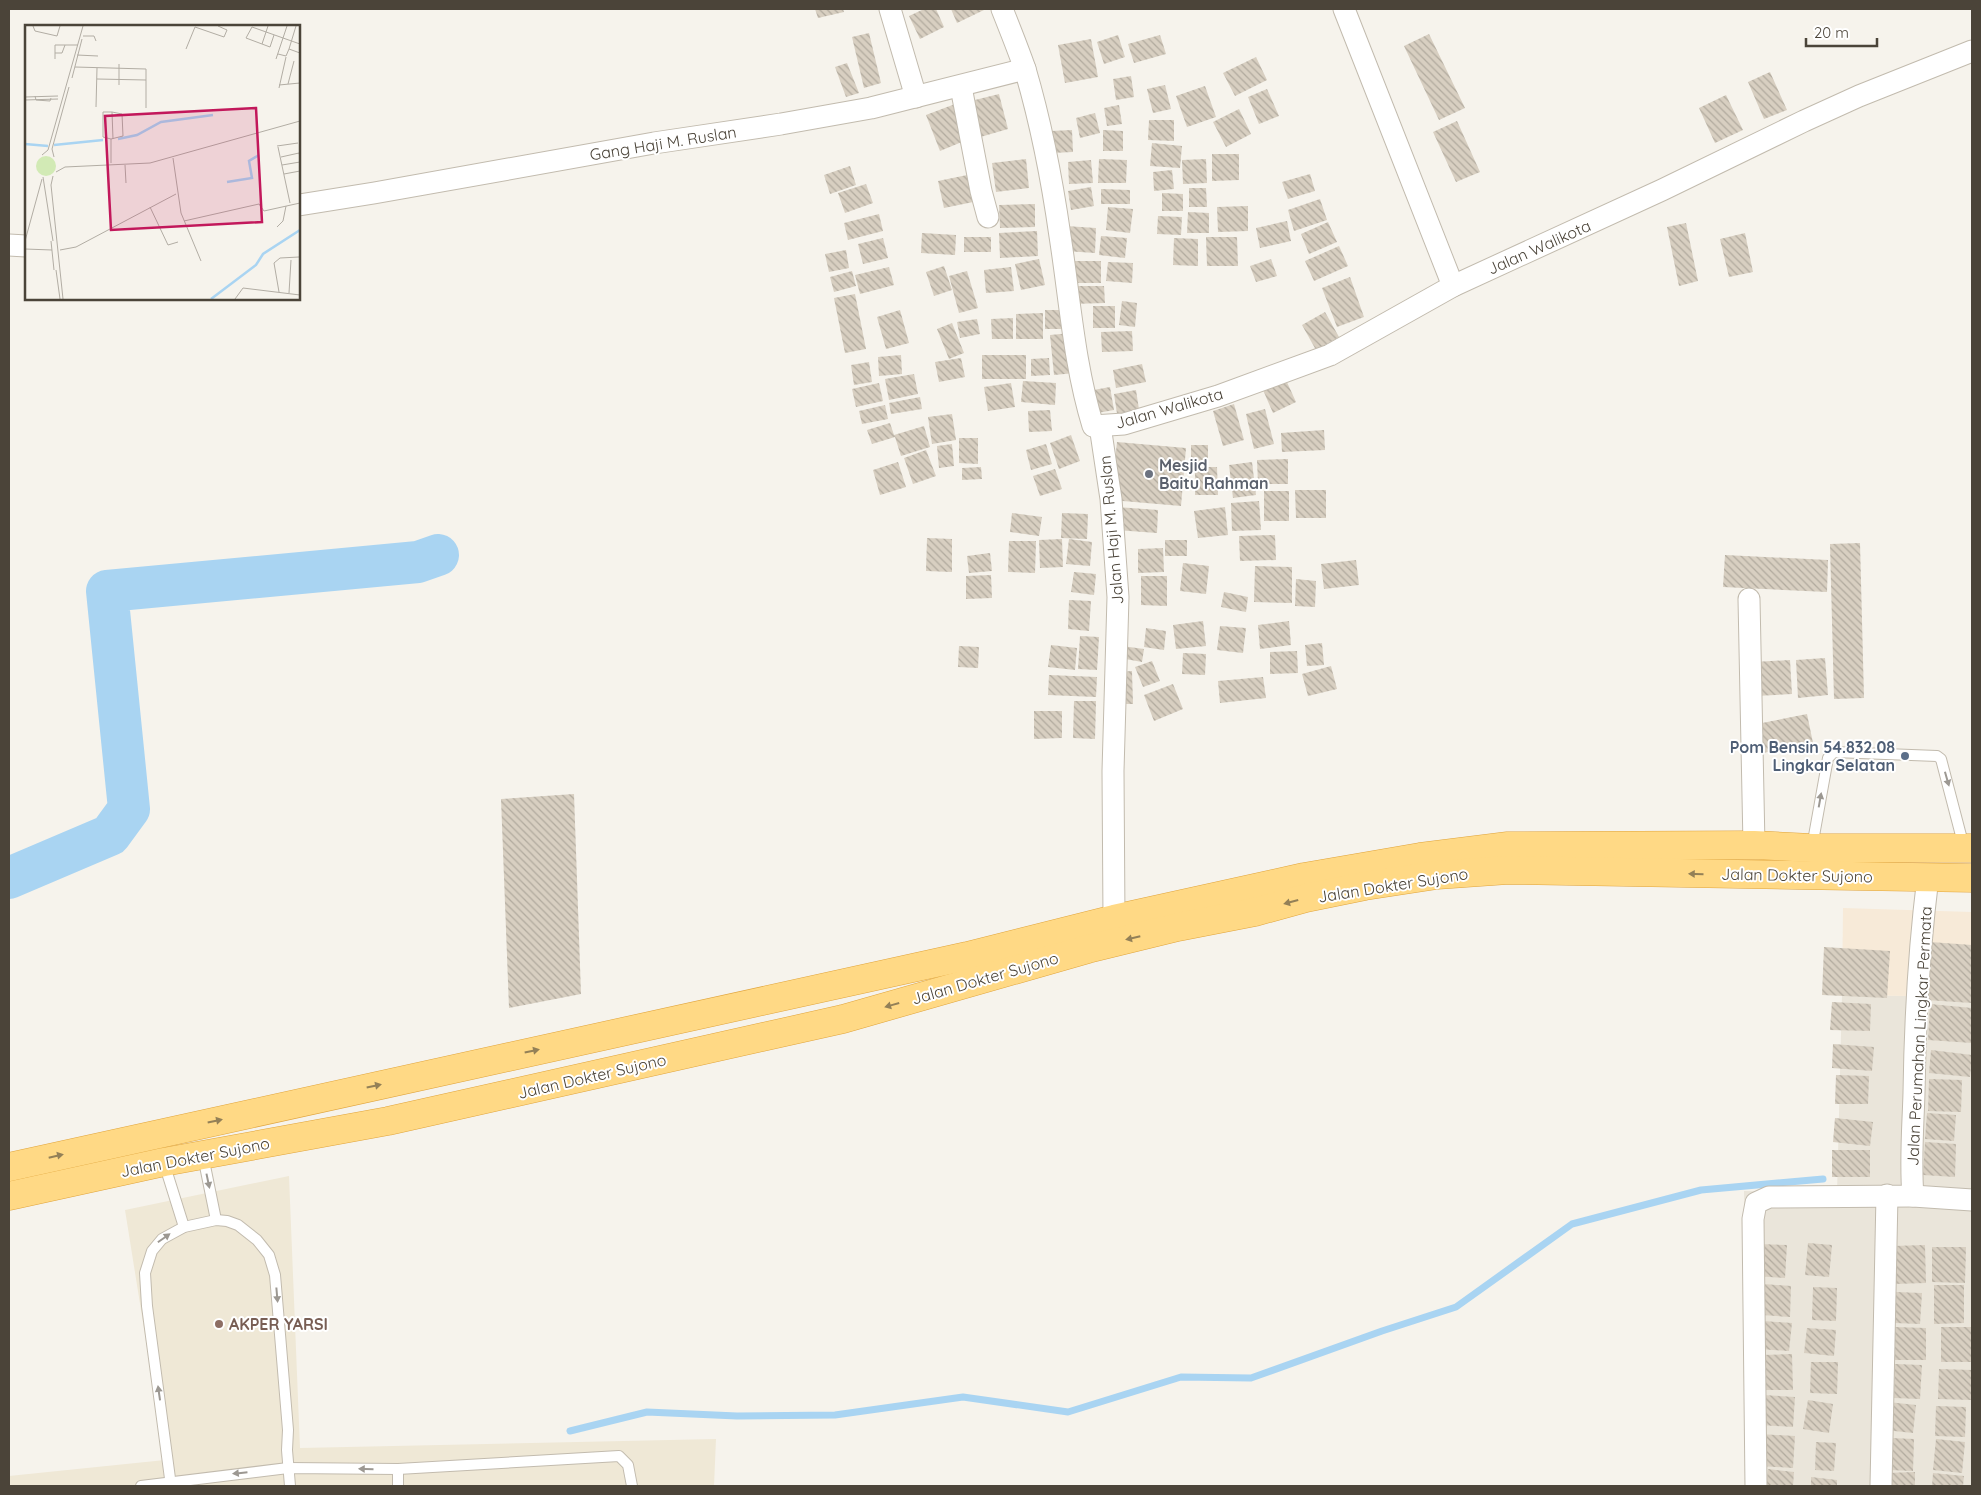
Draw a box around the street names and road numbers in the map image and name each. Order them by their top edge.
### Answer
street label: Gang Haji M. Ruslan [588,122,738,164]
street label: Jalan Walikota [1484,215,1594,279]
street label: Jalan Walikota [1113,383,1225,433]
street label: Jalan Haji M. Ruslan [1095,455,1127,605]
street label: Jalan Dokter Sujono [1317,863,1469,907]
street label: Jalan Dokter Sujono [1721,864,1873,886]
street label: Jalan Perumahan Lingkar Permata [1902,906,1936,1166]
street label: Jalan Dokter Sujono [909,947,1061,1009]
street label: Jalan Dokter Sujono [516,1049,668,1103]
street label: Jalan Dokter Sujono [119,1133,271,1181]

